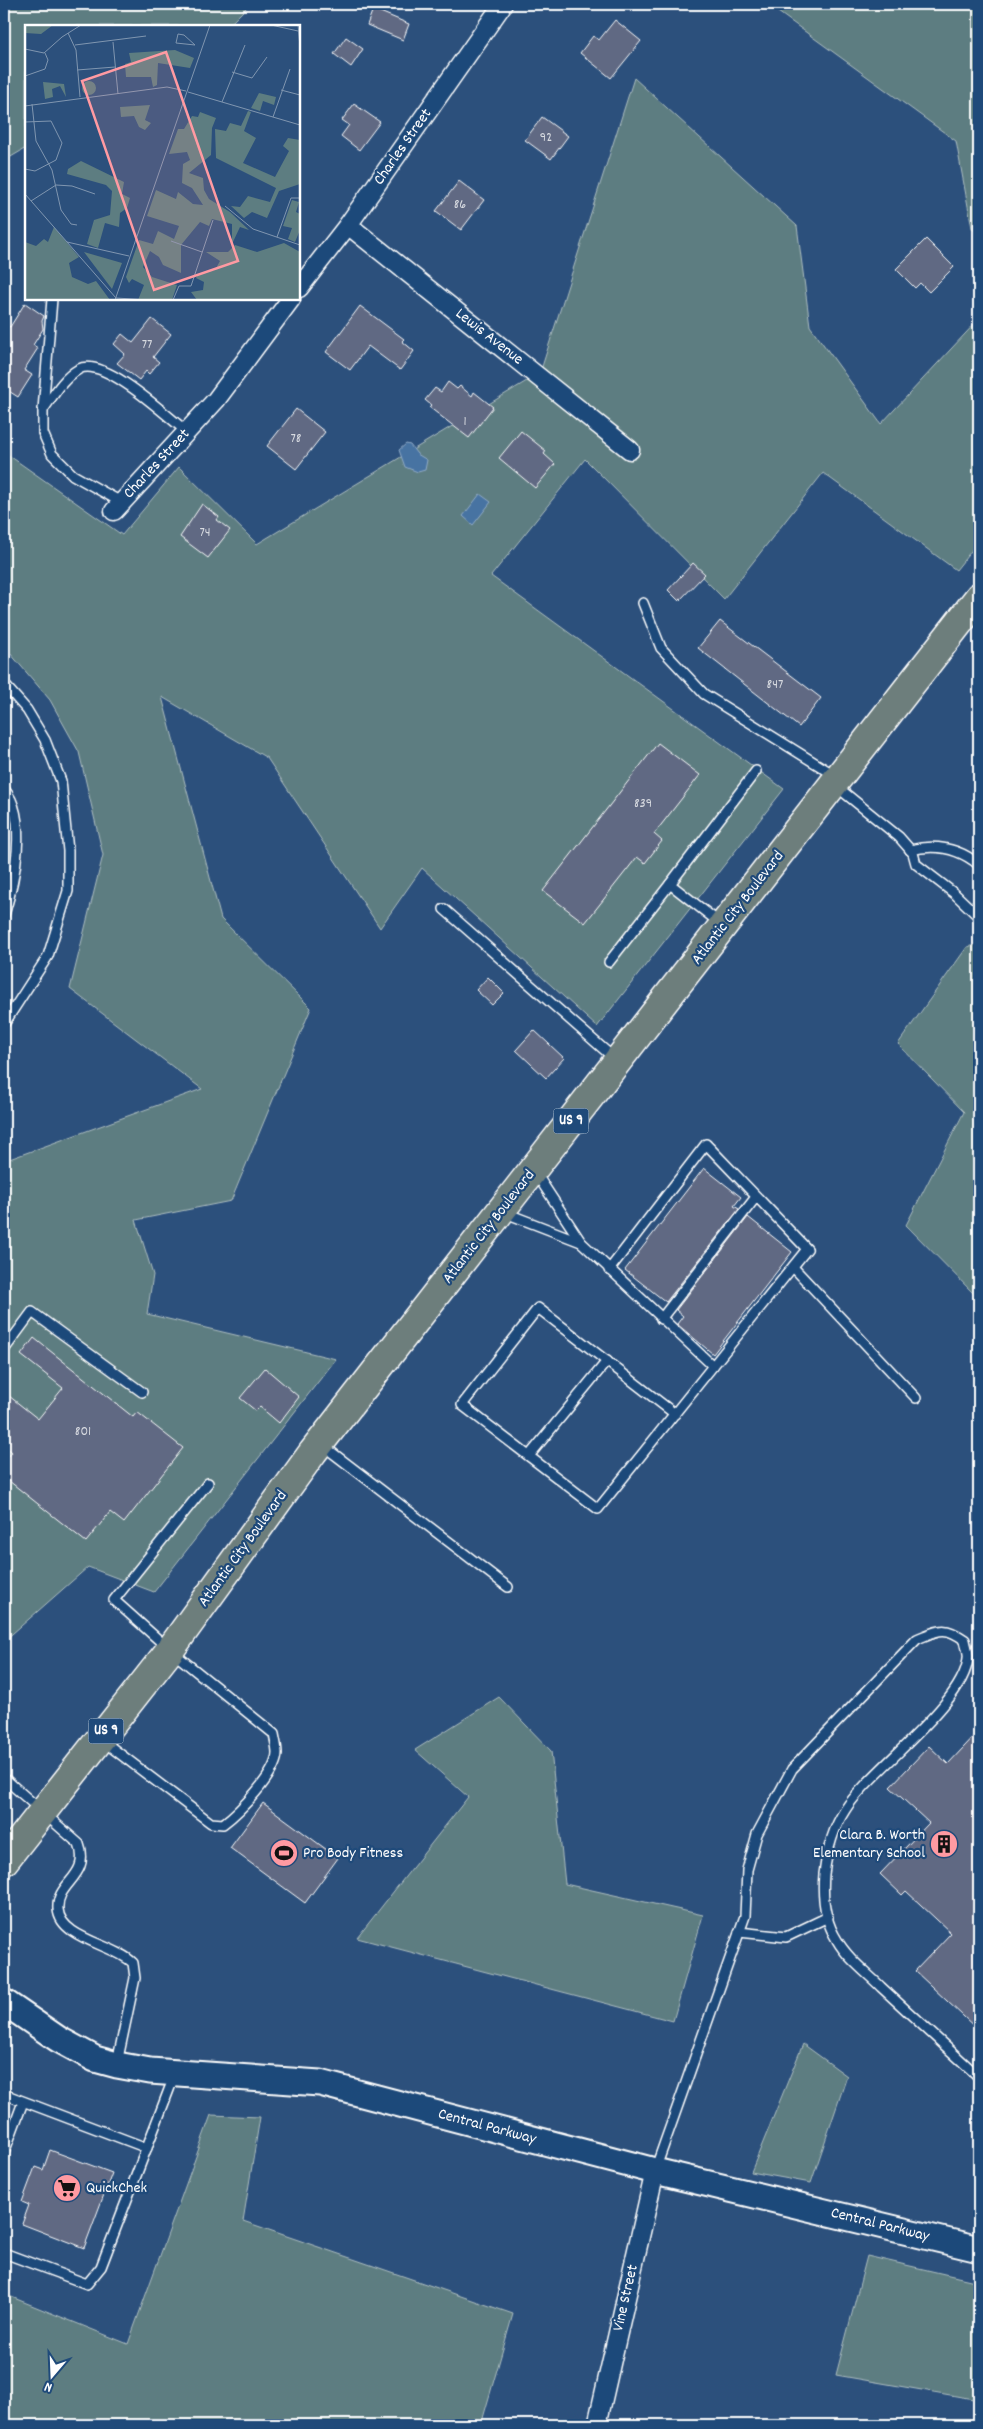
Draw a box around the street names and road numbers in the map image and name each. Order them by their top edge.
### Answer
street label: Charles Street [368,104,438,190]
street label: Lewis Avenue [450,303,528,371]
street label: Charles Street [118,424,196,504]
street label: Atlantic City Boulevard [686,846,790,970]
road number: US 9 [554,1108,588,1134]
street label: Atlantic City Boulevard [437,1165,541,1289]
street label: Atlantic City Boulevard [193,1486,293,1612]
road number: US 9 [88,1718,124,1744]
street label: Central Parkway [435,2103,539,2151]
street label: Central Parkway [828,2202,932,2248]
street label: Vine Street [607,2262,645,2334]

